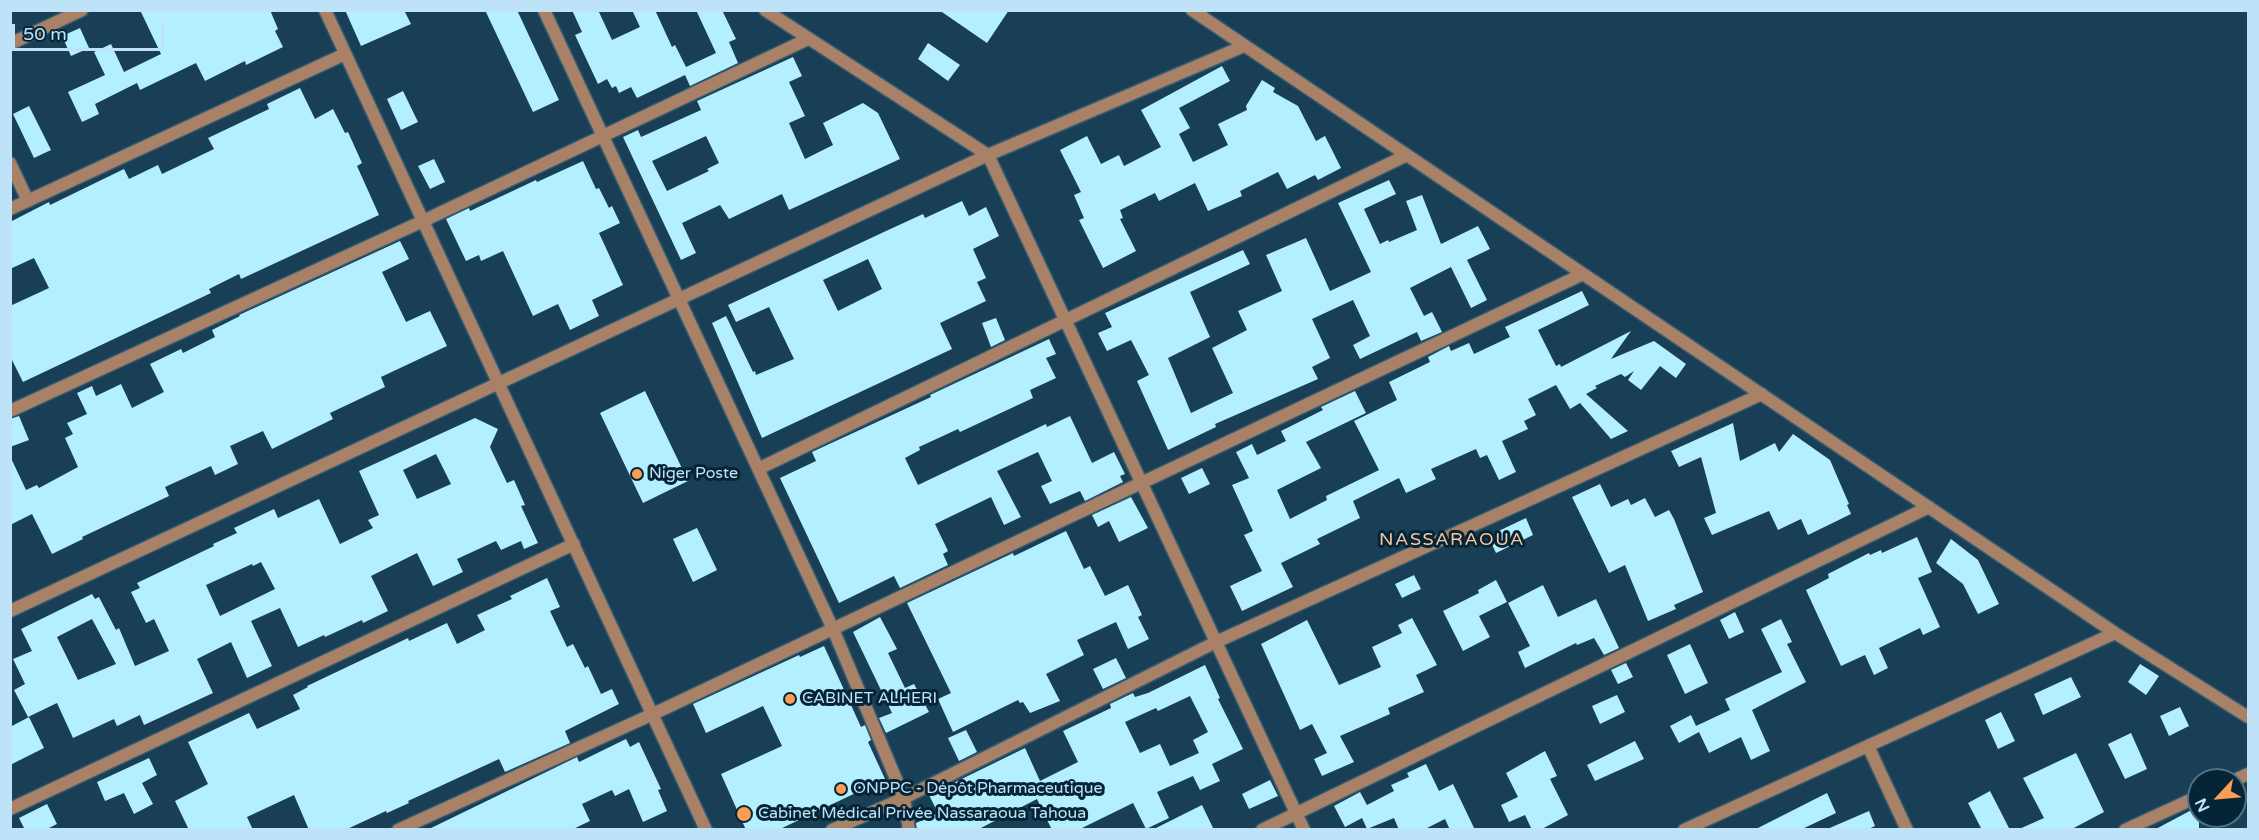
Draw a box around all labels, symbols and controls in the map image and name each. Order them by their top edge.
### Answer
scale bar [15,12,166,50]
text: 50 m [23,23,67,45]
place label: Niger Poste [649,464,738,484]
marker: Niger Poste [630,467,644,481]
district label: NASSARAOUA [1379,529,1525,551]
place label: CABINET ALHERI [802,689,937,709]
marker: CABINET ALHERI [783,692,797,706]
north arrow [2187,768,2247,828]
place label: ONPPC - Dépôt Pharmaceutique [853,779,1103,799]
marker: ONPPC - Dépôt Pharmaceutique [834,782,848,796]
text: N [2191,795,2214,815]
place label: Cabinet Médical Privée Nassaraoua Tahoua [758,804,1086,824]
marker: Cabinet Médical Privée Nassaraoua Tahoua [735,805,753,823]

